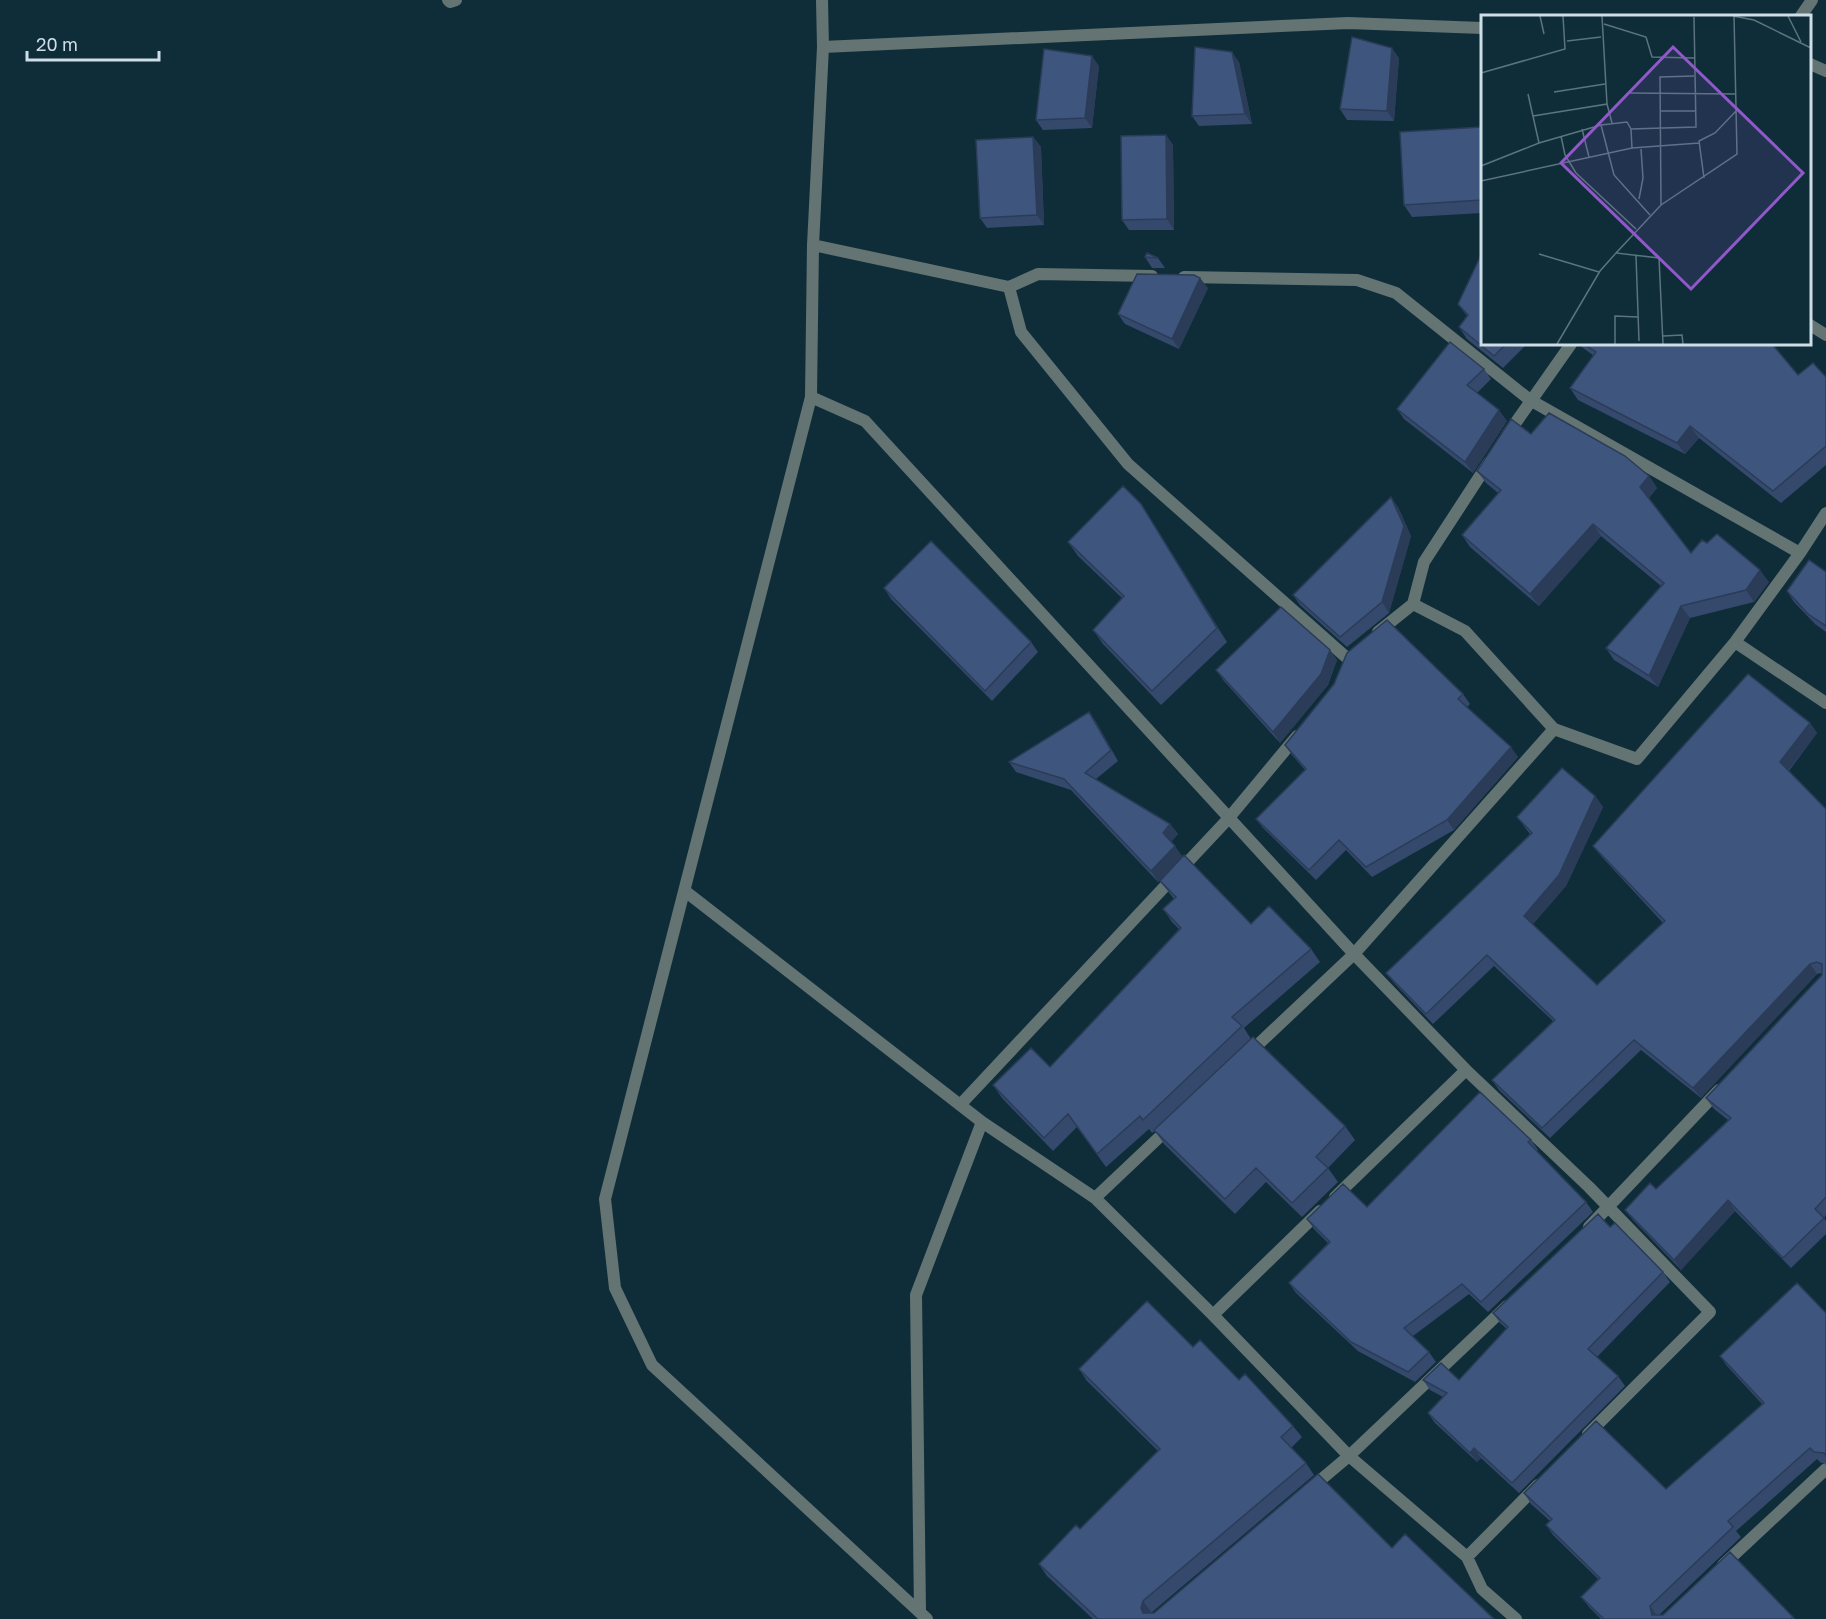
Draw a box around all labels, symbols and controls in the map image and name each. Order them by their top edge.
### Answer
inset map [1481,15,1811,345]
scale bar [27,24,159,62]
text: 20 m [36,33,78,55]

